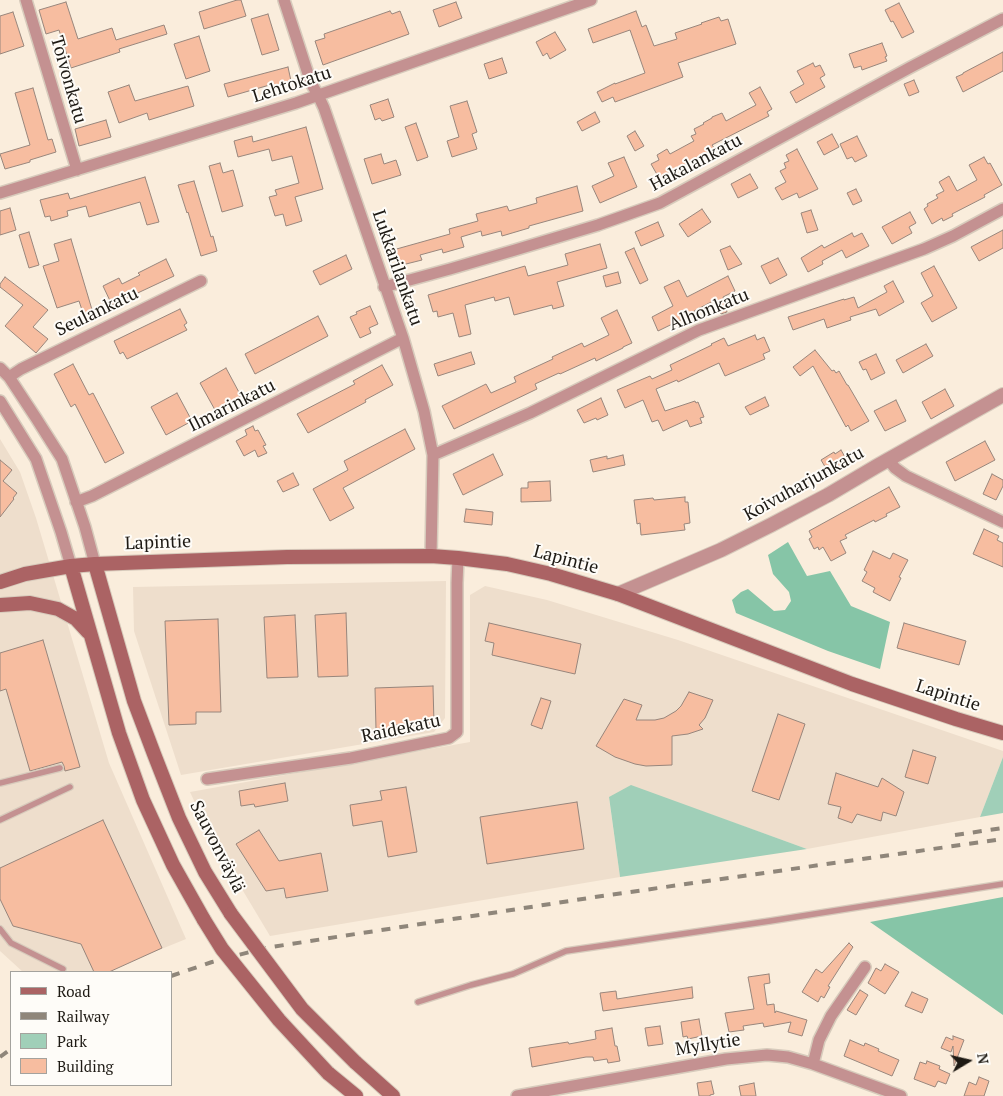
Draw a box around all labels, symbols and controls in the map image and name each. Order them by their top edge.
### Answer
street label: Toivonkatu [45,34,91,126]
street label: Lehtokatu [250,62,334,108]
street label: Hakalankatu [646,130,746,196]
street label: Lukkarilankatu [367,207,427,329]
street label: Seulankatu [52,283,142,341]
street label: Alhonkatu [666,284,752,336]
street label: Ilmarinkatu [185,375,279,437]
street label: Koivuharjunkatu [740,442,868,526]
street label: Lapintie [124,531,192,555]
street label: Lapintie [531,541,601,579]
street label: Lapintie [913,675,983,717]
street label: Raidekatu [359,710,443,748]
street label: Sauvonväylä [185,797,249,897]
legend [10,971,172,1086]
text: Road [57,981,90,1001]
text: Railway [57,1006,109,1026]
street label: Myllytie [674,1029,742,1061]
text: Park [57,1031,87,1051]
north arrow [943,1036,993,1086]
text: N [973,1052,994,1065]
text: Building [57,1056,114,1076]

